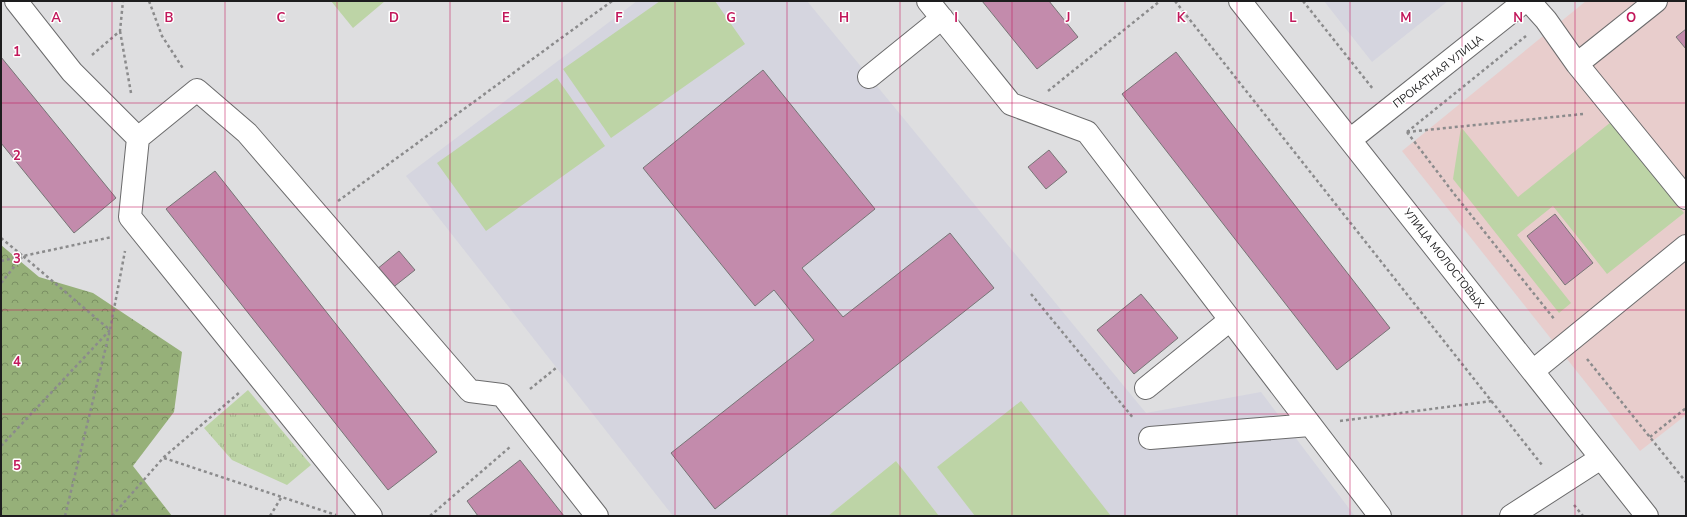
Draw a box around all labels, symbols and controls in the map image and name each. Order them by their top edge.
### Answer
text: A [51,9,61,27]
text: B [165,9,174,27]
text: C [277,9,286,27]
text: D [389,9,399,27]
text: E [502,9,510,27]
text: F [615,9,623,27]
text: G [726,9,736,27]
text: H [839,9,849,27]
text: I [954,9,958,27]
text: J [1065,9,1070,27]
text: K [1177,9,1186,27]
text: L [1289,9,1297,27]
text: M [1400,9,1412,27]
text: N [1513,9,1523,27]
text: O [1626,9,1636,27]
street label: ПРОКАТНАЯ УЛИЦА [1390,31,1487,111]
text: 1 [13,43,21,61]
text: 2 [13,147,21,165]
street label: УЛИЦА МОЛОСТОВЫХ [1399,204,1488,312]
text: 3 [13,250,21,268]
text: 4 [13,353,21,371]
text: 5 [13,457,21,475]

